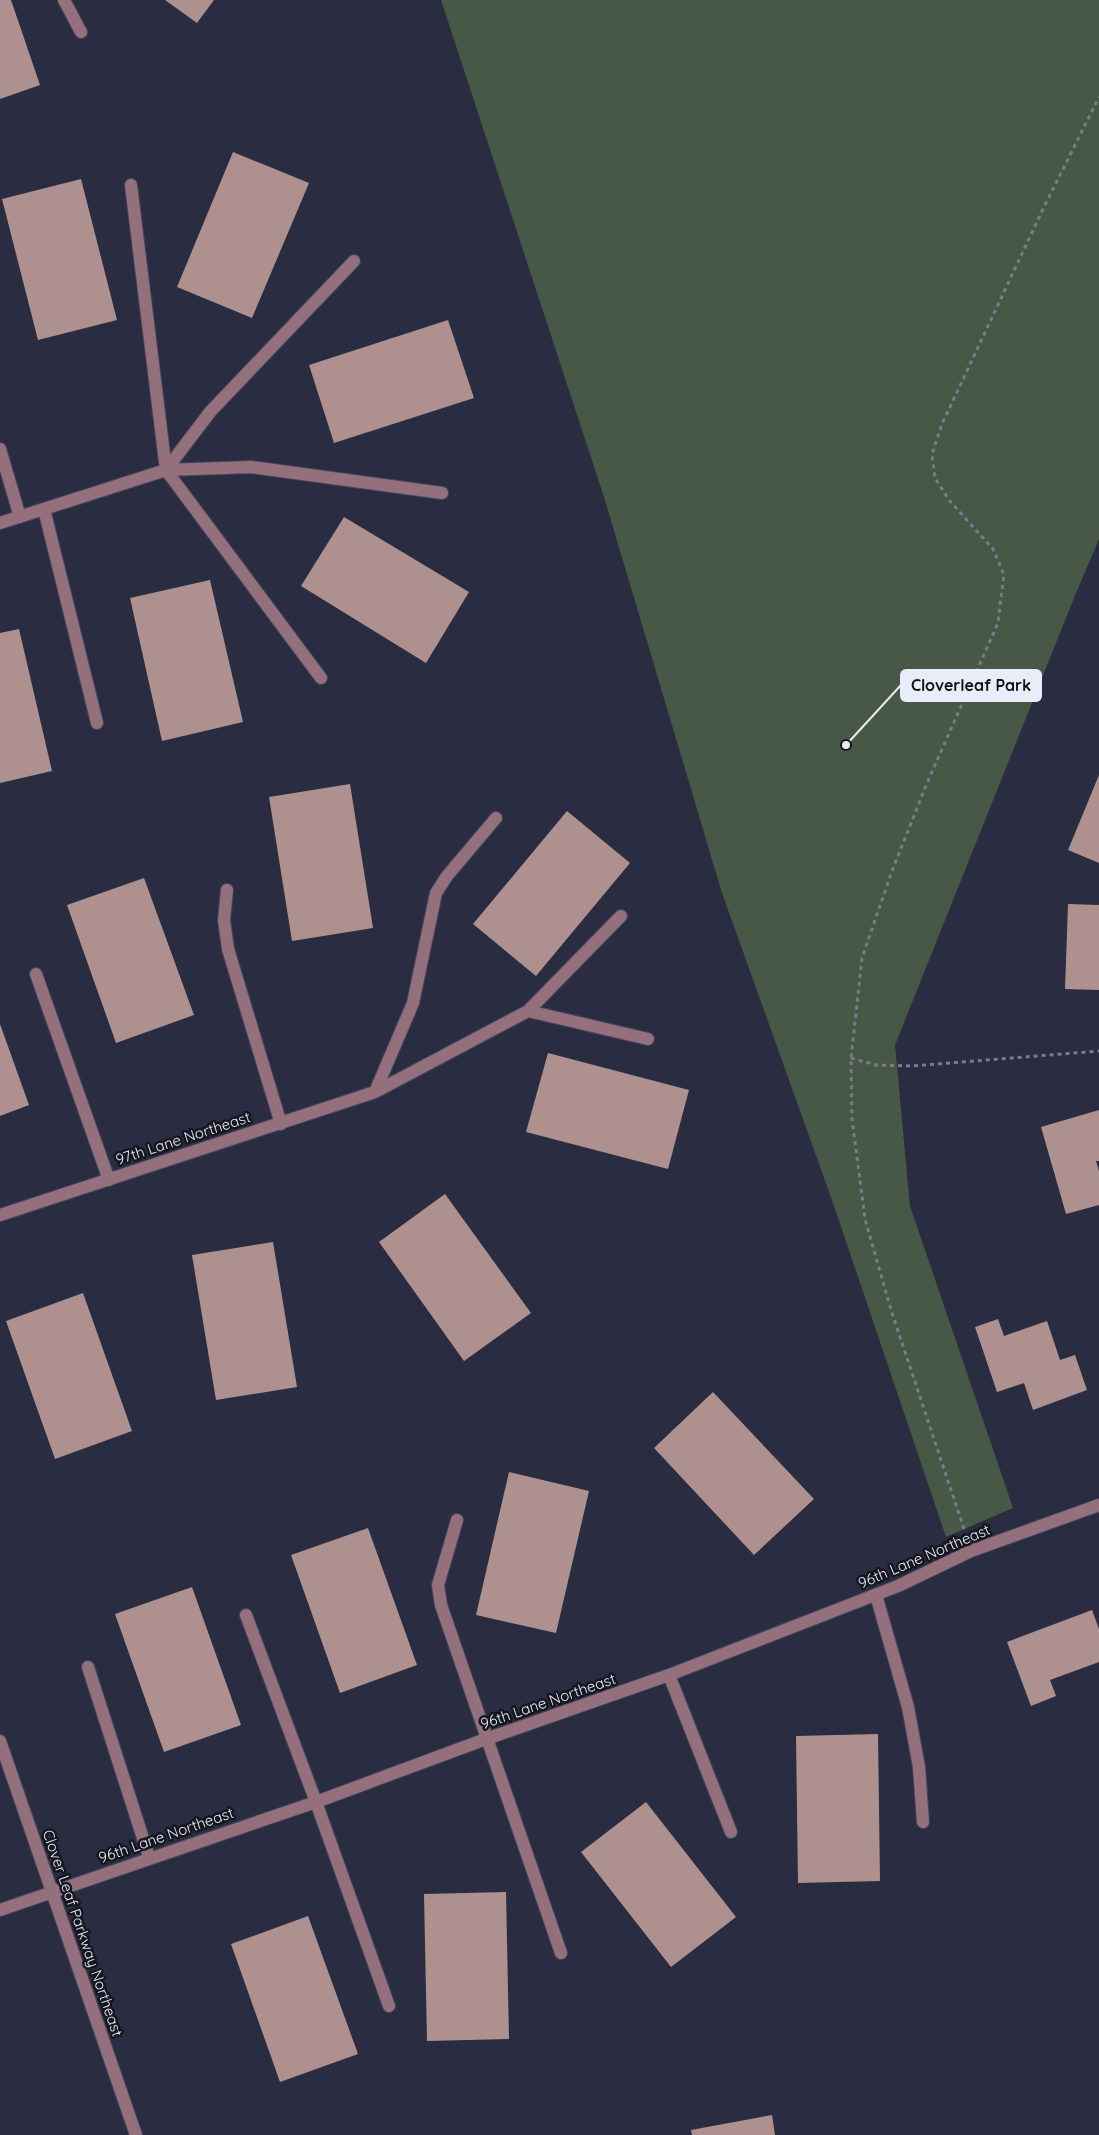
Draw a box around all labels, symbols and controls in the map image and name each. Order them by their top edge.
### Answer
callout: Cloverleaf Park [901,670,1041,701]
text: Cloverleaf Park [911,675,1031,695]
street label: 97th Lane Northeast [113,1107,253,1169]
street label: 96th Lane Northeast [855,1520,993,1592]
street label: 96th Lane Northeast [478,1669,618,1733]
street label: 96th Lane Northeast [96,1803,236,1867]
street label: Clover Leaf Parkway Northeast [39,1827,127,2039]

